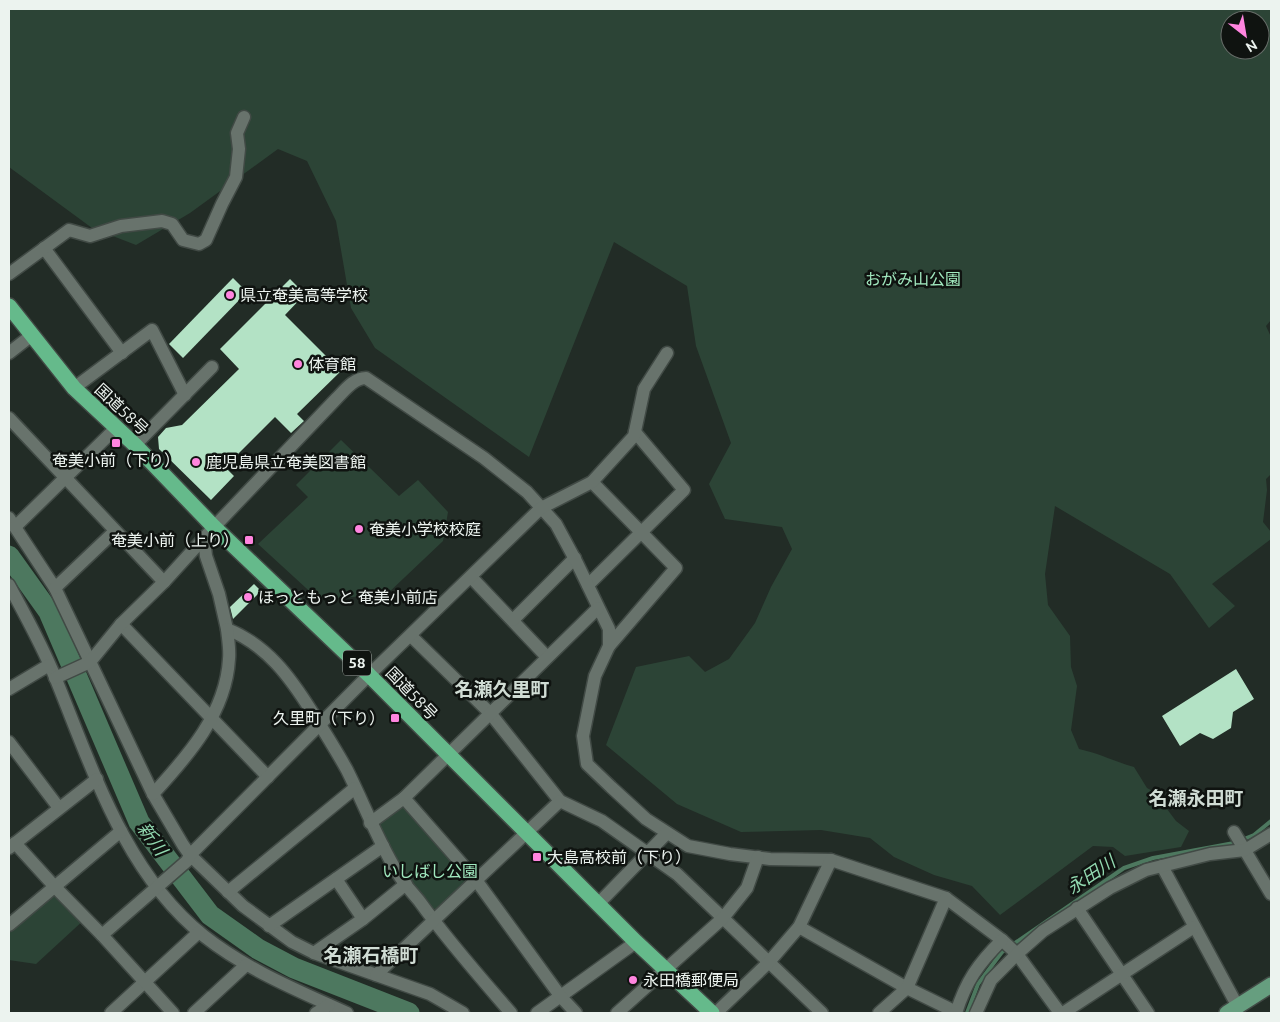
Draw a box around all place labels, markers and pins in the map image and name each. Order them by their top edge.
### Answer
place label: 県立奄美高等学校 [240,286,368,304]
marker: 県立奄美高等学校 [224,289,236,301]
place label: 体育館 [308,355,356,373]
marker: 体育館 [292,358,304,370]
marker: 奄美小前（下り） [110,437,122,449]
place label: 奄美小前（下り） [52,451,180,469]
place label: 鹿児島県立奄美図書館 [206,453,366,471]
marker: 鹿児島県立奄美図書館 [190,456,202,468]
place label: 奄美小学校校庭 [369,520,481,538]
marker: 奄美小学校校庭 [353,523,365,535]
place label: 奄美小前（上り） [111,531,239,549]
marker: 奄美小前（上り） [243,534,255,546]
place label: ほっともっと 奄美小前店 [258,588,438,606]
marker: ほっともっと 奄美小前店 [242,591,254,603]
place label: 久里町（下り） [273,709,385,727]
marker: 久里町（下り） [389,712,401,724]
place label: 大島高校前（下り） [547,848,691,866]
marker: 大島高校前（下り） [531,851,543,863]
place label: 永田橋郵便局 [643,971,739,989]
marker: 永田橋郵便局 [627,974,639,986]

